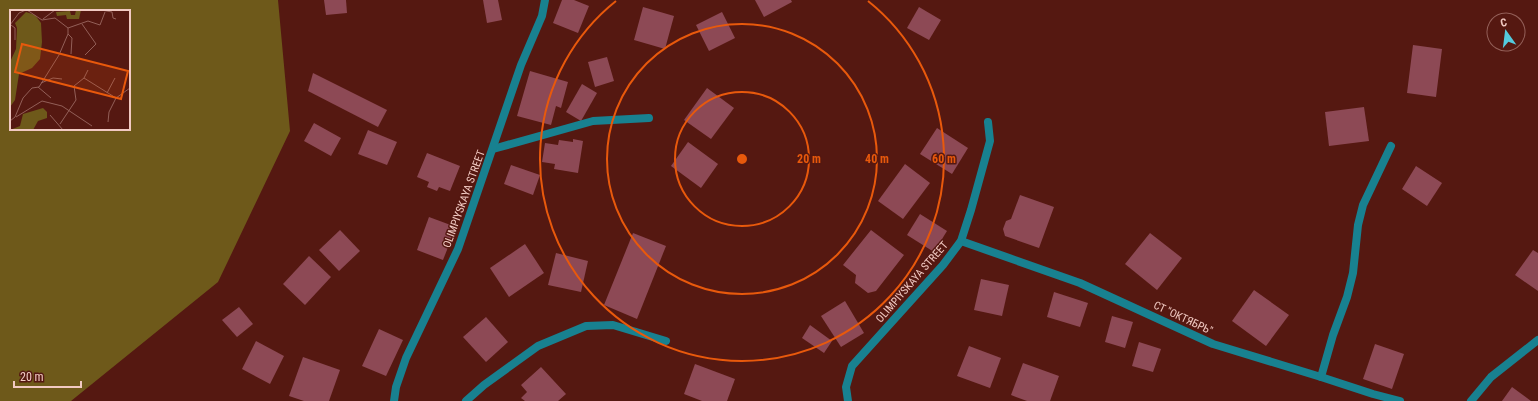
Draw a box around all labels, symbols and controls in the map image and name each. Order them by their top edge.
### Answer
inset map [10,10,130,130]
north arrow [1486,12,1526,52]
text: С [1499,16,1508,30]
street label: OLIMPIYSKAYA STREET [440,148,488,250]
centre of rings [735,152,749,166]
text: 20 m [797,152,821,166]
text: 40 m [865,152,889,166]
text: 60 m [932,152,956,166]
street label: OLIMPIYSKAYA STREET [873,239,951,325]
street label: СТ "ОКТЯБРЬ" [1151,299,1215,337]
scale bar [14,363,81,389]
text: 20 m [20,370,44,384]

